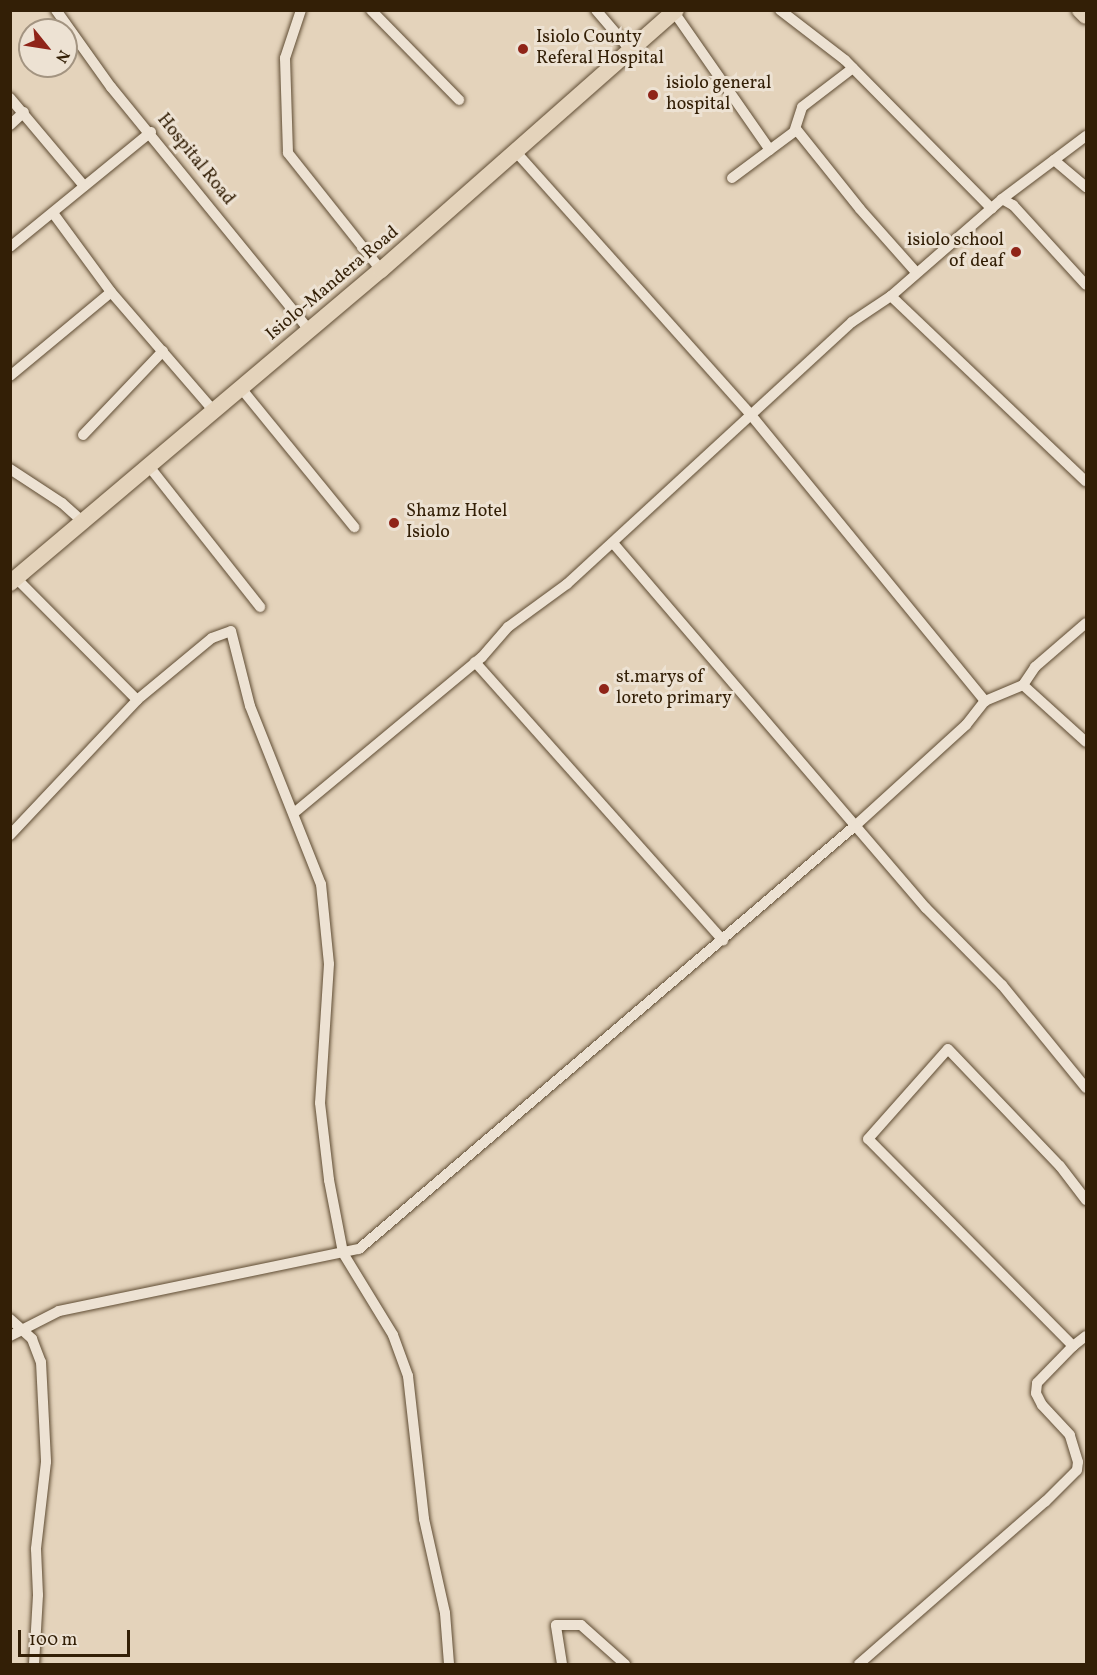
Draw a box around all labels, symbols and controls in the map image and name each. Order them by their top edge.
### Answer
north arrow [18,18,78,78]
place label: Isiolo County Referal Hospital [536,28,664,70]
marker: Isiolo County Referal Hospital [514,40,532,58]
text: N [49,45,74,67]
place label: isiolo general hospital [666,74,771,116]
marker: isiolo general hospital [644,86,662,104]
street label: Hospital Road [152,110,238,210]
street label: Isiolo-Mandera Road [262,222,404,346]
place label: isiolo school of deaf [907,231,1004,274]
marker: isiolo school of deaf [1009,245,1023,259]
place label: Shamz Hotel Isiolo [406,502,507,544]
marker: Shamz Hotel Isiolo [387,516,401,530]
place label: st.marys of loreto primary [616,668,732,710]
marker: st.marys of loreto primary [597,682,611,696]
scale bar [21,1618,134,1656]
text: 100 m [29,1628,78,1653]

